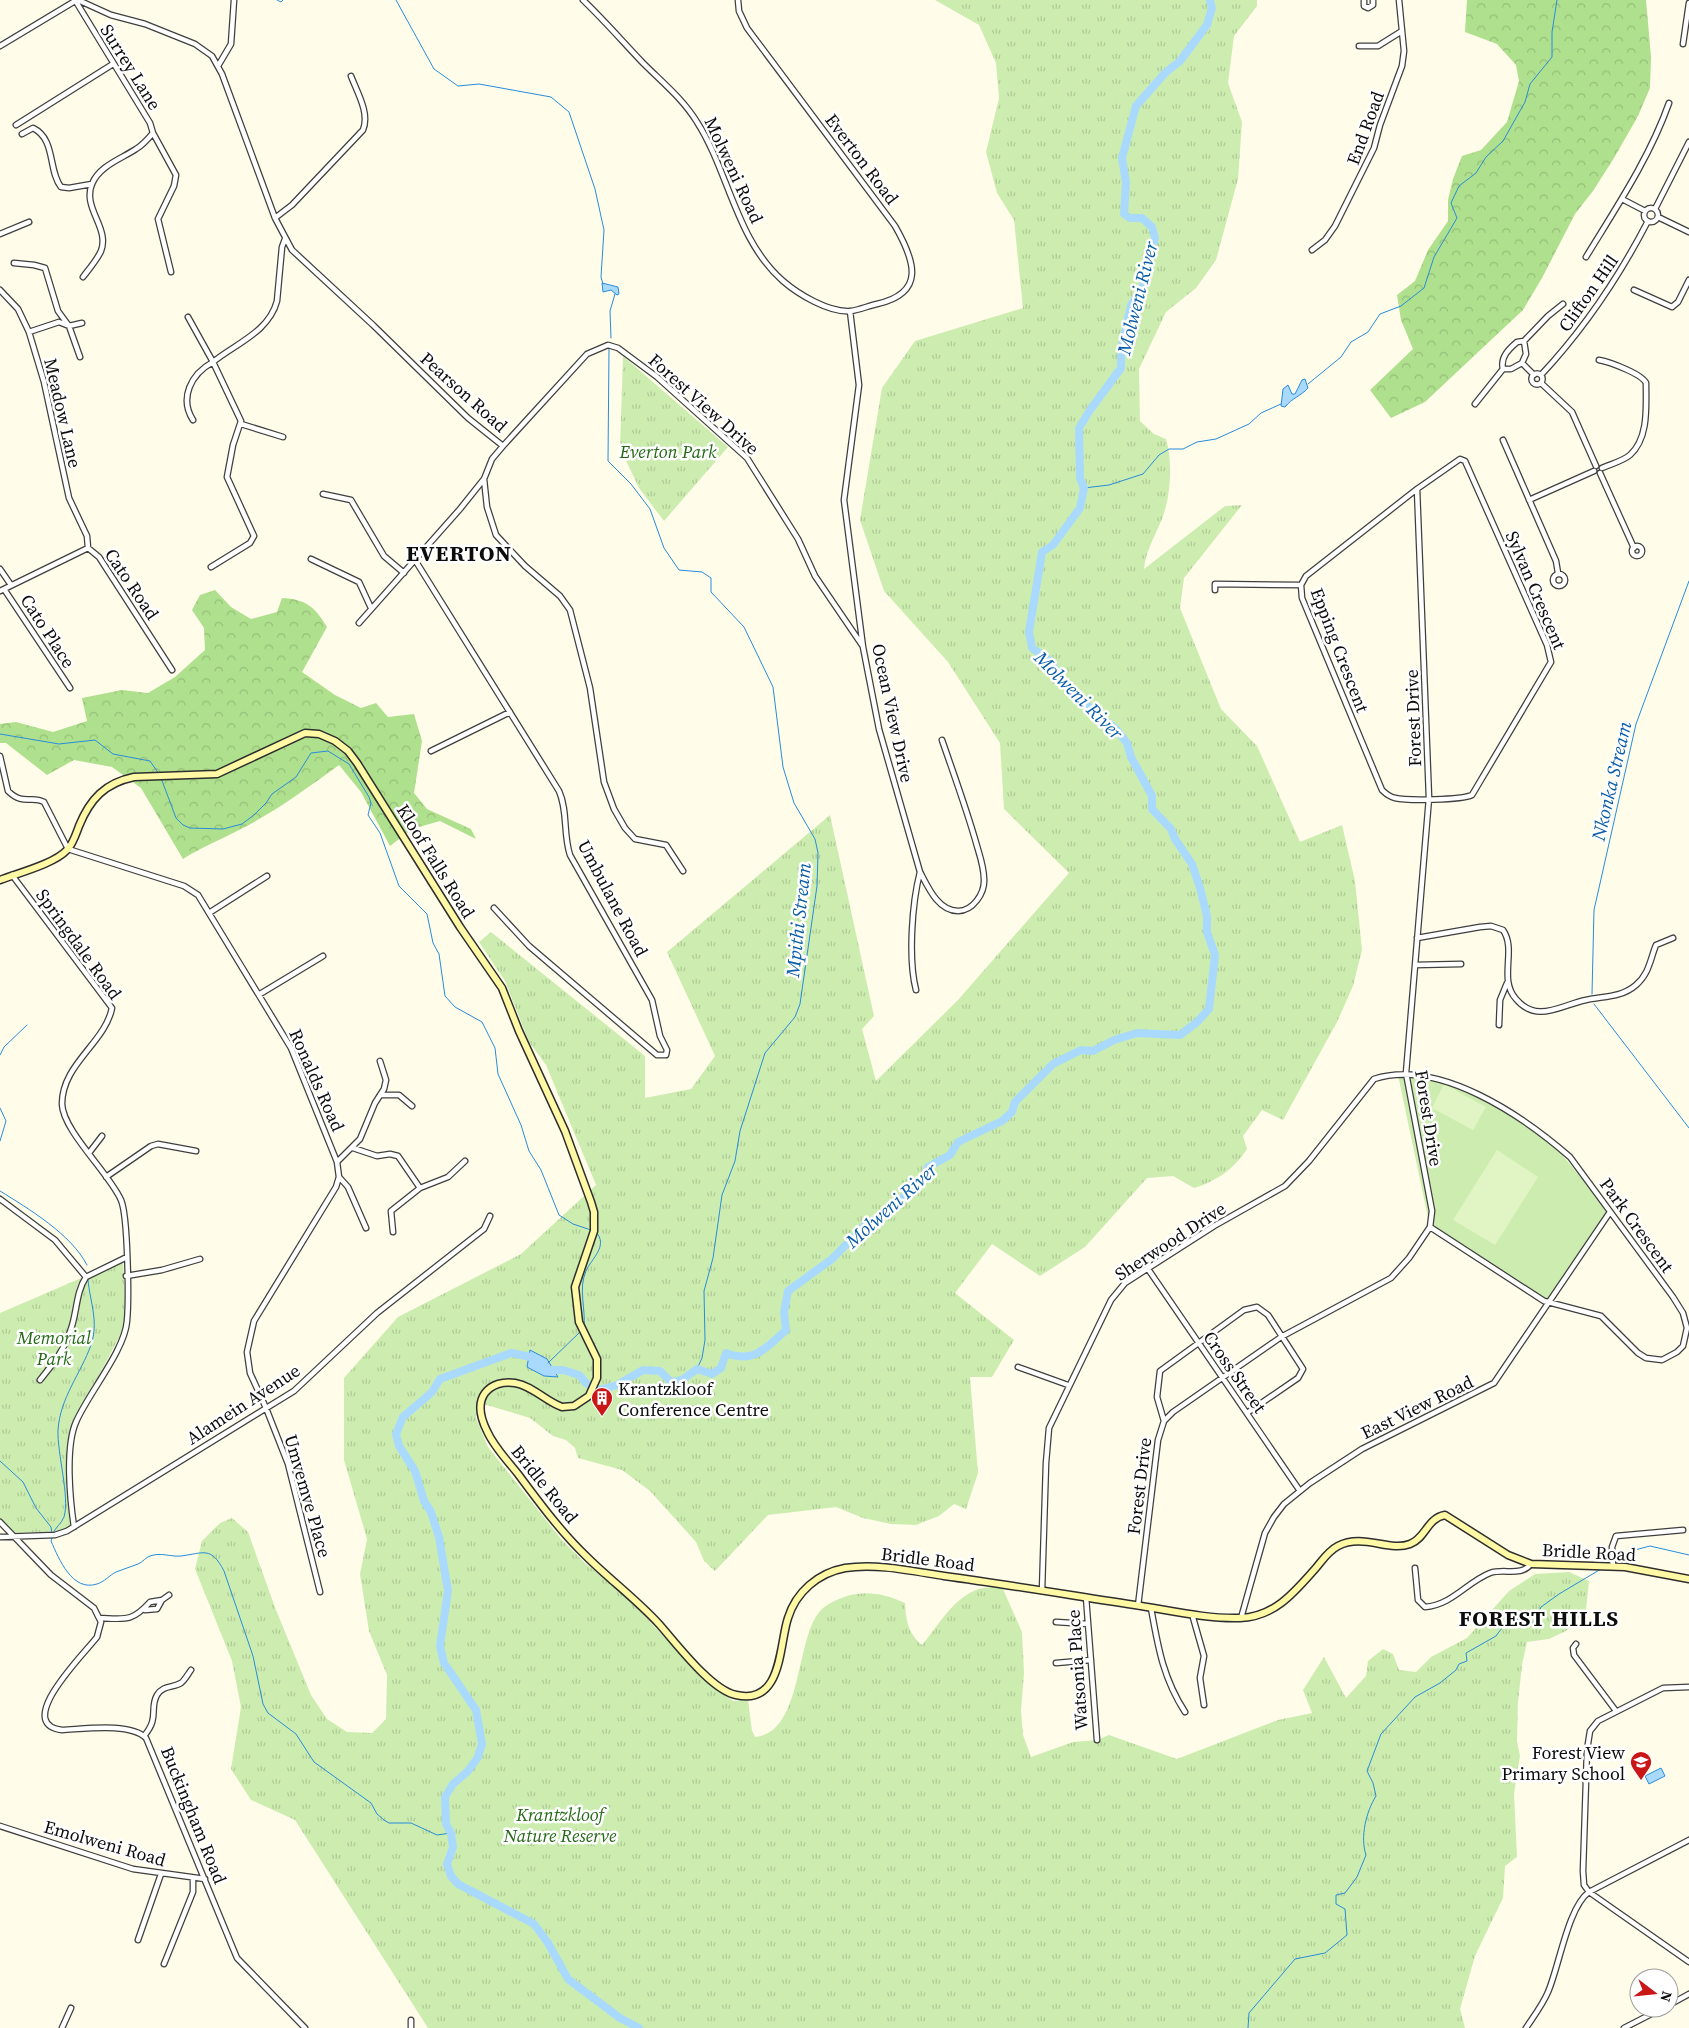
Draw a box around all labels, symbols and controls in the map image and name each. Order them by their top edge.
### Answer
street label: Surrey Lane [95,19,167,115]
street label: End Road [1340,88,1390,168]
street label: Everton Road [820,108,904,210]
street label: Molweni Road [698,113,770,227]
water label: Molweni River [1110,237,1164,358]
street label: Clifton Hill [1552,249,1624,337]
street label: Pearson Road [415,346,513,438]
street label: Forest View Drive [643,348,765,460]
street label: Meadow Lane [38,356,88,470]
park label: Everton Park [619,439,717,464]
street label: Sylvan Crescent [1500,527,1572,653]
district label: EVERTON [406,538,512,568]
street label: Cato Road [99,543,165,625]
street label: Epping Crescent [1305,584,1375,716]
street label: Cato Place [15,589,81,673]
street label: Ocean View Drive [866,641,920,785]
water label: Molweni River [1028,644,1130,746]
street label: Forest Drive [1399,669,1427,767]
water label: Nkonka Stream [1584,719,1637,844]
street label: Kloof Falls Road [391,799,481,923]
street label: Umbulane Road [572,835,654,961]
water label: Mpithi Stream [779,861,817,979]
street label: Springdale Road [30,884,128,1004]
street label: Ronalds Road [283,1025,351,1135]
street label: Forest Drive [1409,1068,1449,1168]
water label: Molweni River [839,1156,944,1254]
street label: Park Crescent [1594,1173,1680,1278]
street label: Sherwood Drive [1110,1196,1230,1286]
park label: Memorial Park [16,1325,91,1371]
street label: Cross Street [1198,1326,1273,1418]
street label: Alamein Avenue [181,1358,305,1450]
street label: East View Road [1357,1369,1477,1445]
place label: Krantzkloof Conference Centre [618,1376,769,1422]
building icon: Krantzkloof Conference Centre [590,1386,614,1417]
street label: Umvemve Place [279,1432,337,1560]
street label: Forest Drive [1121,1436,1157,1536]
street label: Bridle Road [506,1440,584,1528]
street label: Bridle Road [1541,1537,1637,1567]
street label: Bridle Road [880,1541,976,1577]
district label: FOREST HILLS [1459,1603,1619,1633]
street label: Watsonia Place [1060,1609,1094,1731]
place label: Forest View Primary School [1502,1740,1625,1786]
street label: Buckingham Road [155,1743,233,1887]
school or university icon: Forest View Primary School [1629,1750,1653,1781]
park label: Krantzkloof Nature Reserve [503,1802,617,1848]
street label: Emolweni Road [41,1814,169,1872]
north arrow [1629,1968,1679,2018]
text: N [1655,1989,1678,2004]

